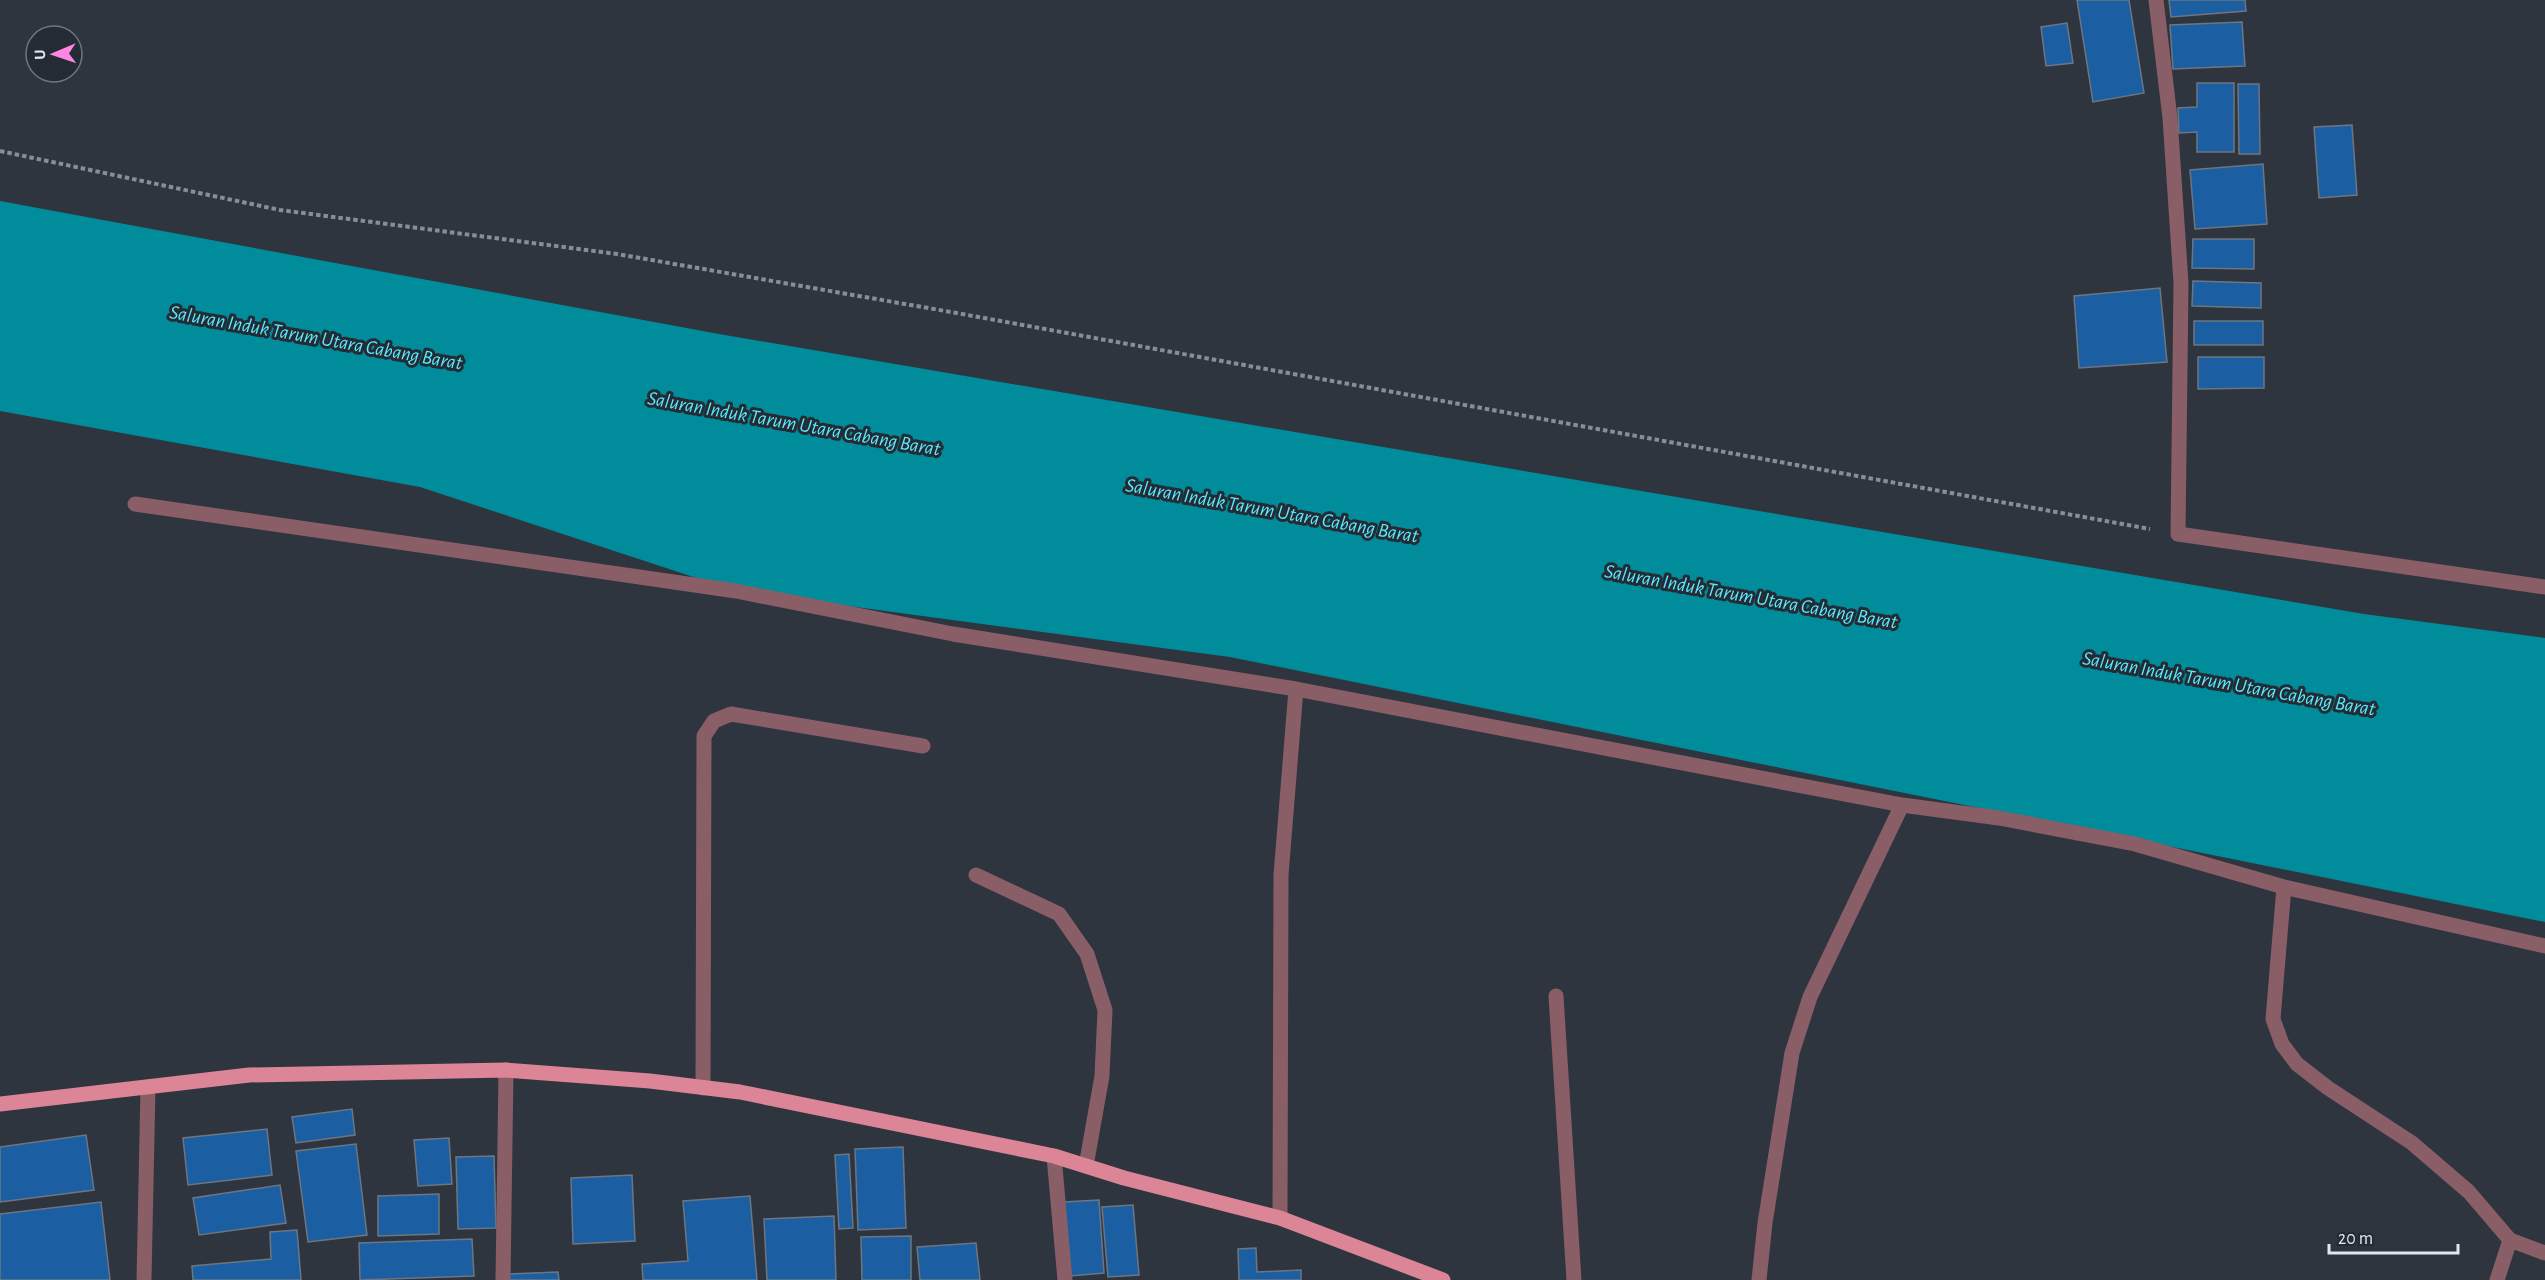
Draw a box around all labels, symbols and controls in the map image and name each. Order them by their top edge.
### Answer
north arrow [24,24,84,84]
text: U [32,49,48,60]
water label: Saluran Induk Tarum Utara Cabang Barat [168,302,464,374]
water label: Saluran Induk Tarum Utara Cabang Barat [646,388,942,460]
water label: Saluran Induk Tarum Utara Cabang Barat [1124,475,1420,547]
water label: Saluran Induk Tarum Utara Cabang Barat [1603,561,1899,633]
water label: Saluran Induk Tarum Utara Cabang Barat [2081,648,2377,720]
scale bar [2329,1217,2458,1255]
text: 20 m [2338,1230,2373,1248]

